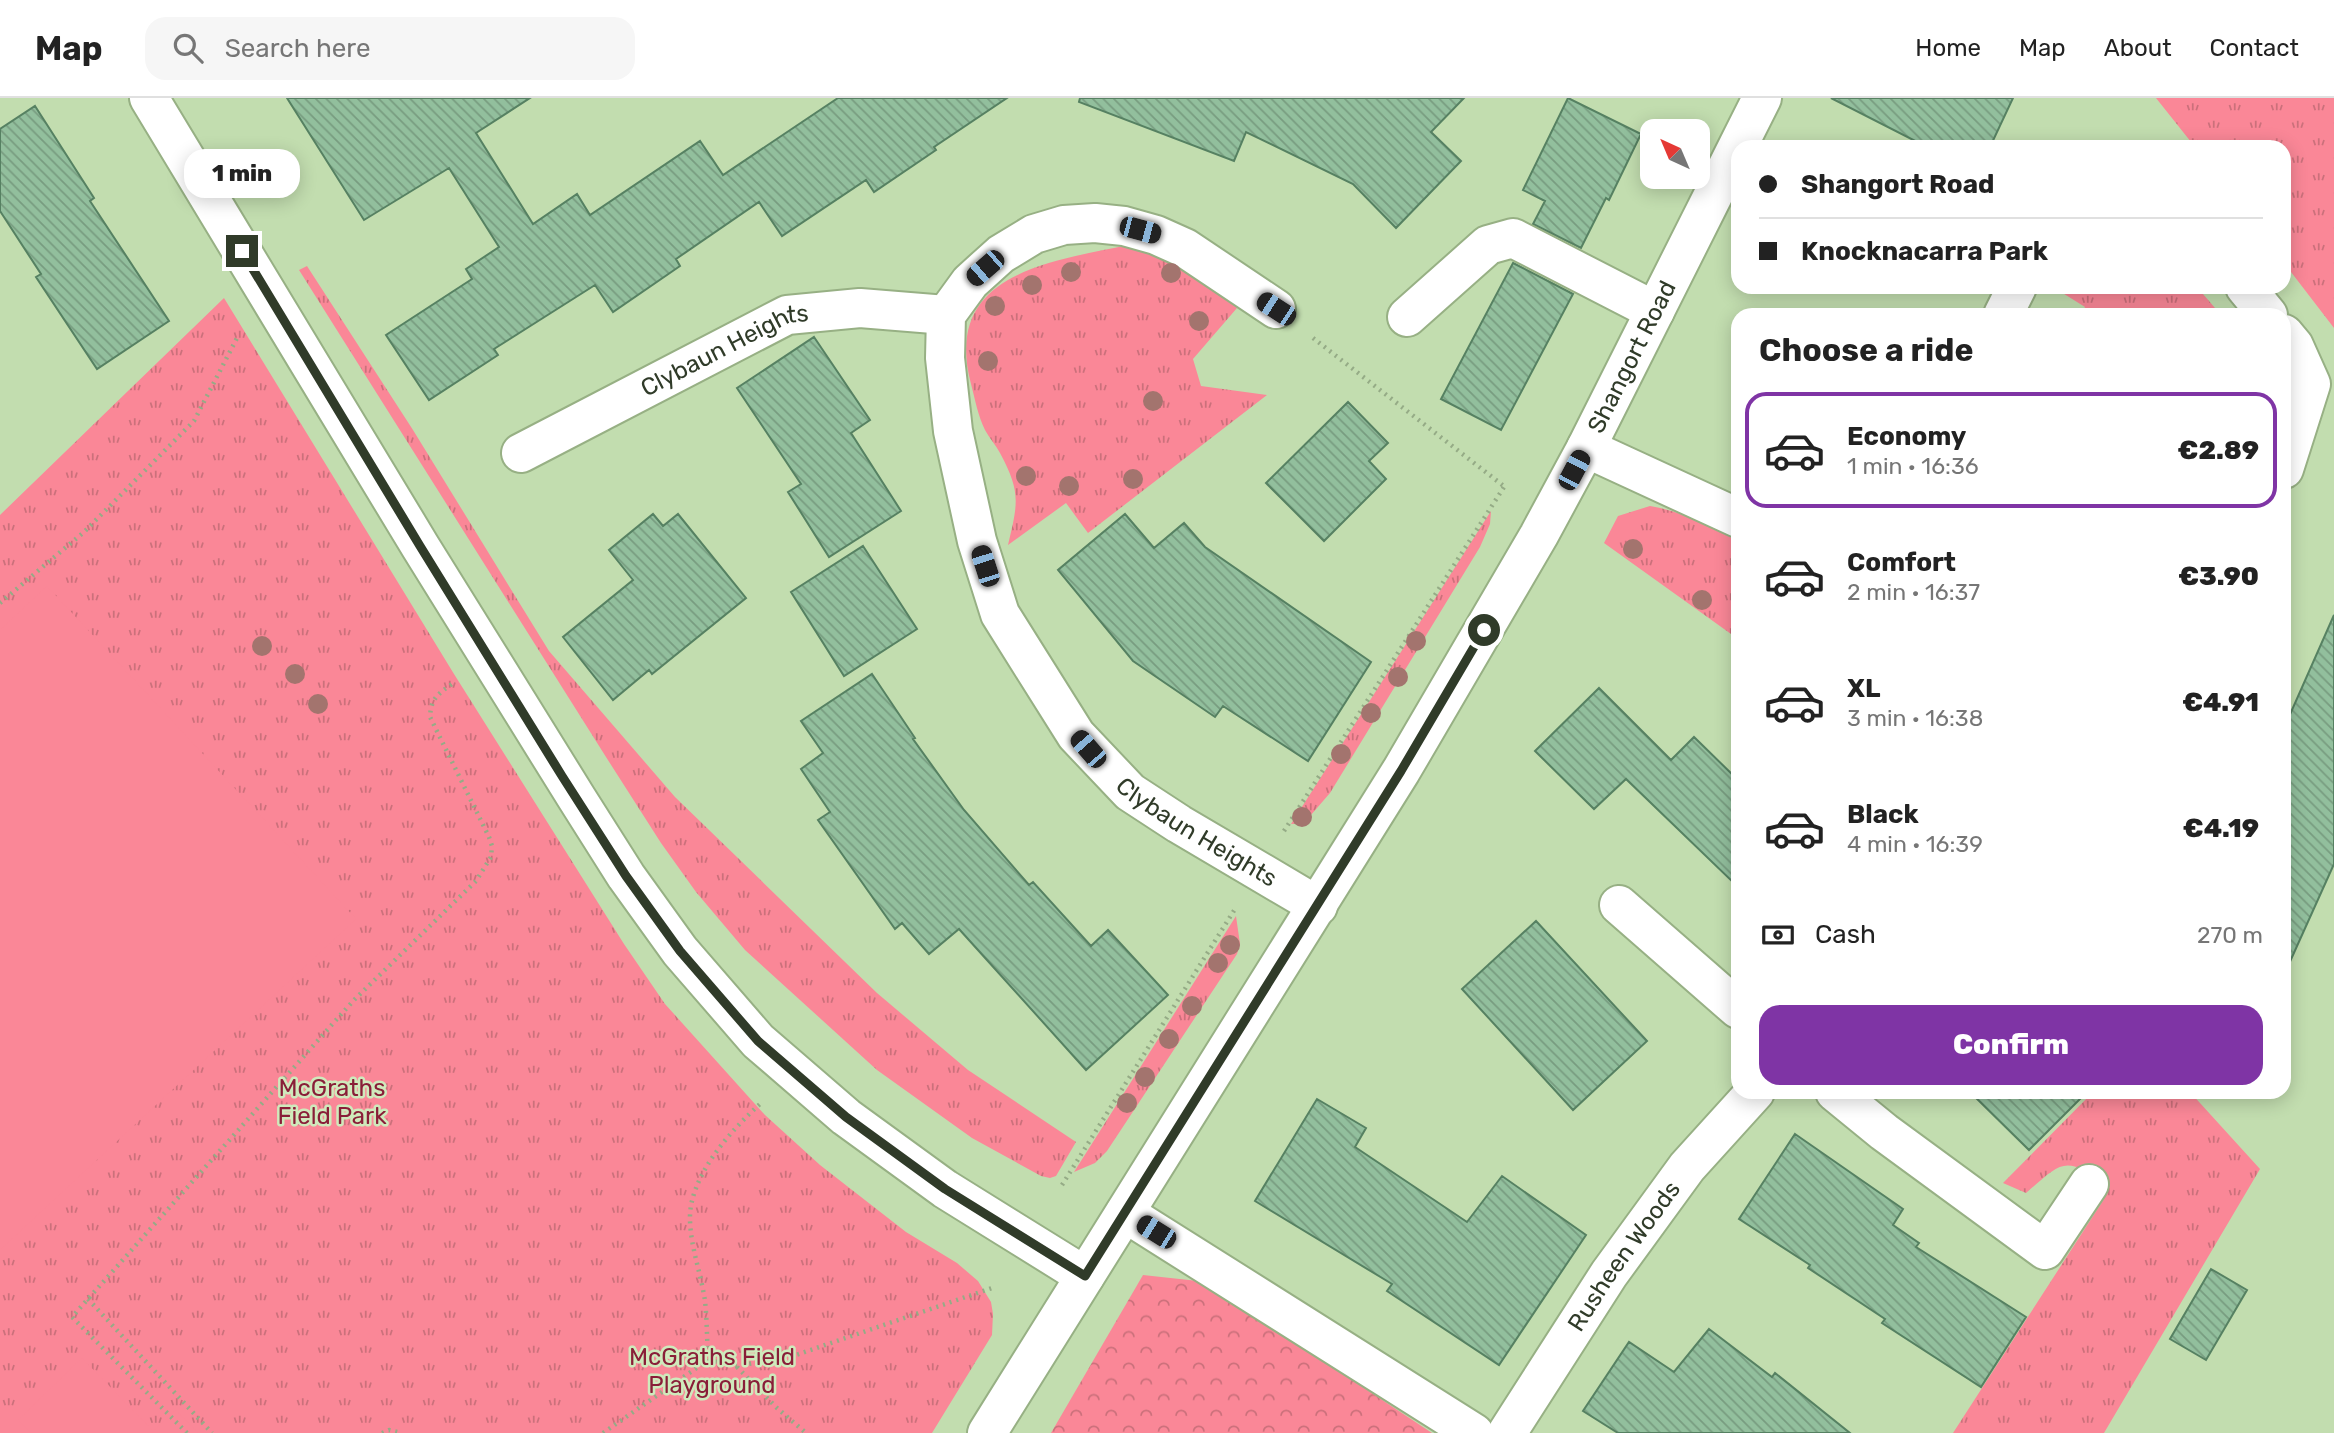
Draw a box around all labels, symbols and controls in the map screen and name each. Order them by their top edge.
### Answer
search box [145,17,635,80]
text: Map [35,29,103,68]
icon: search [169,29,207,67]
text: Search here [225,33,370,64]
text: Home [1915,34,1981,62]
text: Map [2019,34,2066,62]
text: About [2104,34,2172,62]
text: Contact [2210,34,2299,62]
north arrow [1640,119,1710,189]
map controls [1640,119,1710,189]
callout: 1 min [184,150,300,198]
text: 1 min [212,159,272,187]
text: Shangort Road [1801,169,1994,200]
car [1117,214,1164,246]
route end [226,235,258,267]
text: Knocknacarra Park [1801,236,2048,267]
car [963,246,1008,290]
street label: Shangort Road [1582,276,1682,438]
car [1253,289,1300,329]
street label: Clybaun Heights [636,299,810,402]
text: Choose a ride [1759,331,1973,369]
icon: car [1763,419,1826,482]
text: Economy [1847,421,1966,452]
text: €2.89 [2178,435,2259,466]
car [1555,447,1594,493]
text: 1 min · 16:36 [1847,452,1979,480]
car [969,543,1002,589]
icon: car [1763,545,1826,608]
text: Comfort [1847,547,1956,578]
text: €3.90 [2178,561,2259,592]
text: 2 min · 16:37 [1847,578,1980,606]
route start [1468,614,1500,646]
icon: car [1763,671,1826,734]
text: XL [1847,673,1880,704]
text: €4.91 [2182,687,2259,718]
text: 3 min · 16:38 [1847,704,1983,732]
car [1067,726,1110,772]
street label: Clybaun Heights [1110,772,1282,893]
icon: car [1763,797,1826,860]
text: Black [1847,799,1919,830]
text: €4.19 [2183,813,2259,844]
text: 4 min · 16:39 [1847,830,1983,858]
icon: cash [1759,916,1797,954]
text: Cash [1815,919,1876,950]
text: 270 m [2197,921,2263,949]
button: Confirm [1759,1005,2263,1085]
park label: McGraths Field Park [277,1074,387,1130]
street label: Rusheen Woods [1562,1176,1686,1337]
car [1133,1212,1180,1252]
park label: McGraths Field Playground [629,1343,795,1399]

